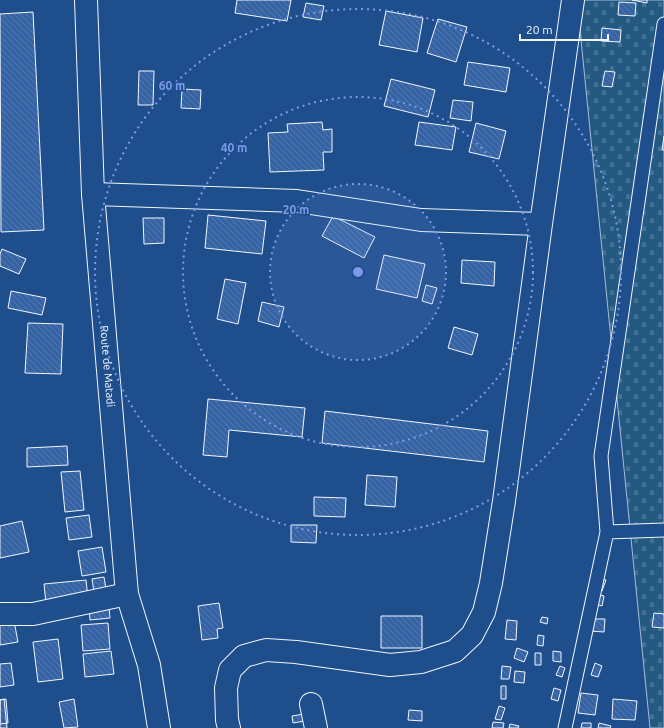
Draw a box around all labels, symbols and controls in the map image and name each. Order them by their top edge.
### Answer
scale bar [520,16,608,42]
text: 20 m [526,23,553,36]
text: 60 m [159,79,185,92]
text: 40 m [221,141,247,154]
text: 20 m [283,203,309,216]
centre of rings [351,265,365,279]
street label: Route de Matadi [98,325,117,408]

